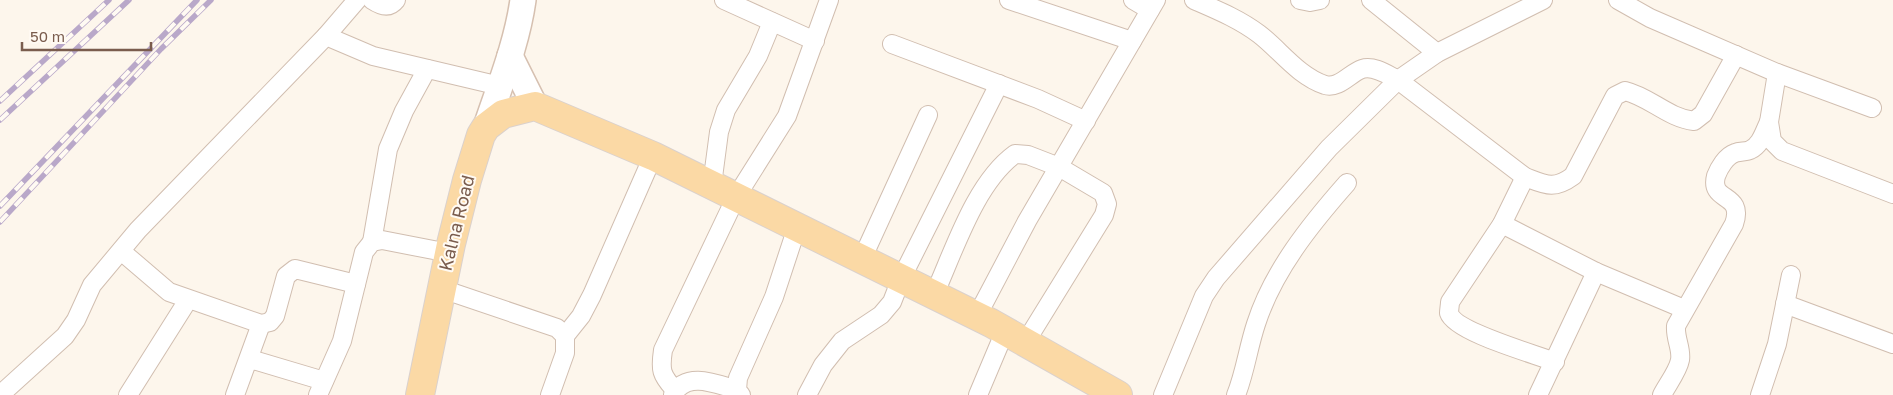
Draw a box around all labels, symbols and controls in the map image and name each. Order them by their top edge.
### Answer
scale bar [22,20,151,52]
text: 50 m [30,27,65,45]
street label: Kalna Road [434,173,479,273]

